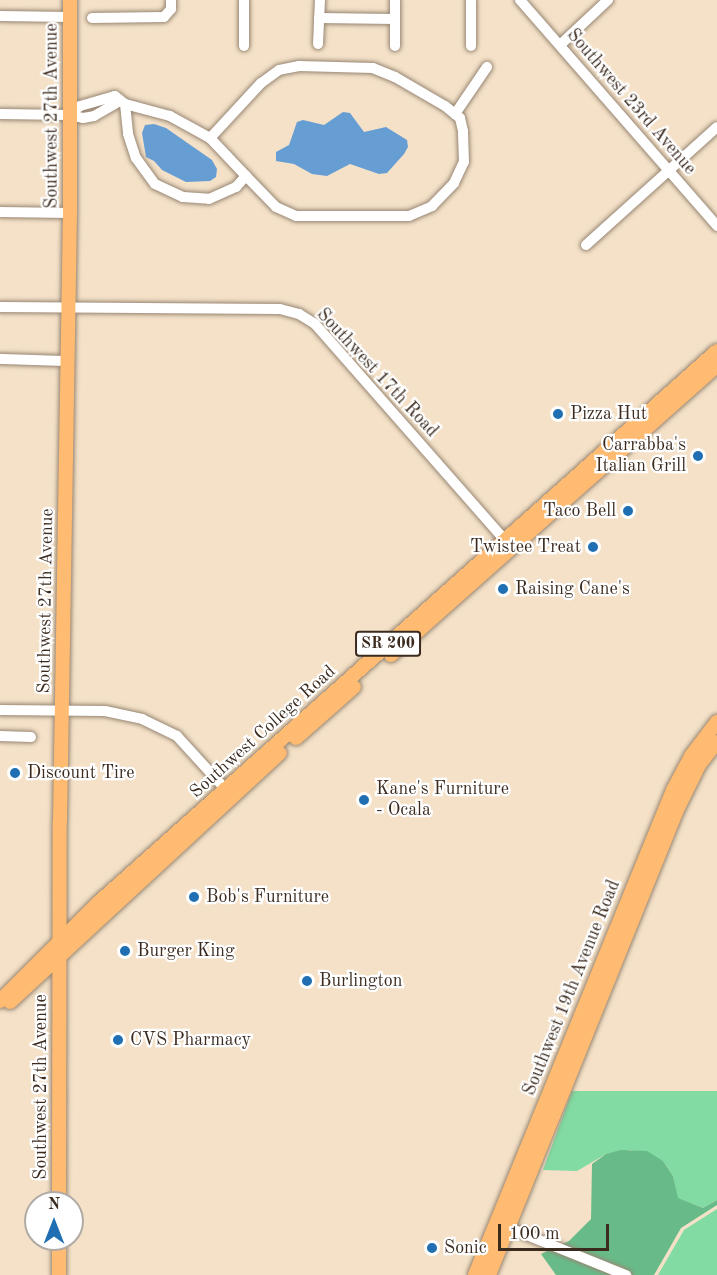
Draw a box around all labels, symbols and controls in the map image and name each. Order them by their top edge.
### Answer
street label: Southwest 27th Avenue [41,23,63,209]
street label: Southwest 23rd Avenue [562,25,700,179]
street label: Southwest 17th Road [312,304,442,442]
place label: Pizza Hut [570,403,647,425]
marker: Pizza Hut [551,407,565,421]
place label: Carrabba's Italian Grill [595,435,686,478]
marker: Carrabba's Italian Grill [691,449,705,463]
place label: Taco Bell [543,500,616,522]
marker: Taco Bell [621,504,635,518]
street label: Southwest 27th Avenue [34,508,58,694]
place label: Twistee Treat [470,536,581,558]
marker: Twistee Treat [586,540,600,554]
place label: Raising Cane's [515,578,630,600]
marker: Raising Cane's [496,582,510,596]
road number: SR 200 [355,631,421,657]
street label: Southwest College Road [186,661,340,803]
place label: Discount Tire [27,762,135,784]
marker: Discount Tire [8,766,22,780]
place label: Kane's Furniture - Ocala [376,779,509,822]
marker: Kane's Furniture - Ocala [357,793,371,807]
street label: Southwest 19th Avenue Road [519,877,625,1099]
place label: Bob's Furniture [206,886,329,908]
marker: Bob's Furniture [187,890,201,904]
place label: Burger King [137,940,235,962]
marker: Burger King [118,944,132,958]
place label: Burlington [319,970,403,992]
marker: Burlington [300,974,314,988]
street label: Southwest 27th Avenue [30,994,52,1180]
place label: CVS Pharmacy [130,1029,251,1051]
marker: CVS Pharmacy [111,1033,125,1047]
north arrow [24,1191,84,1251]
text: N [48,1197,60,1213]
scale bar [501,1212,612,1250]
text: 100 m [509,1225,560,1243]
place label: Sonic [444,1237,487,1259]
marker: Sonic [425,1241,439,1255]

